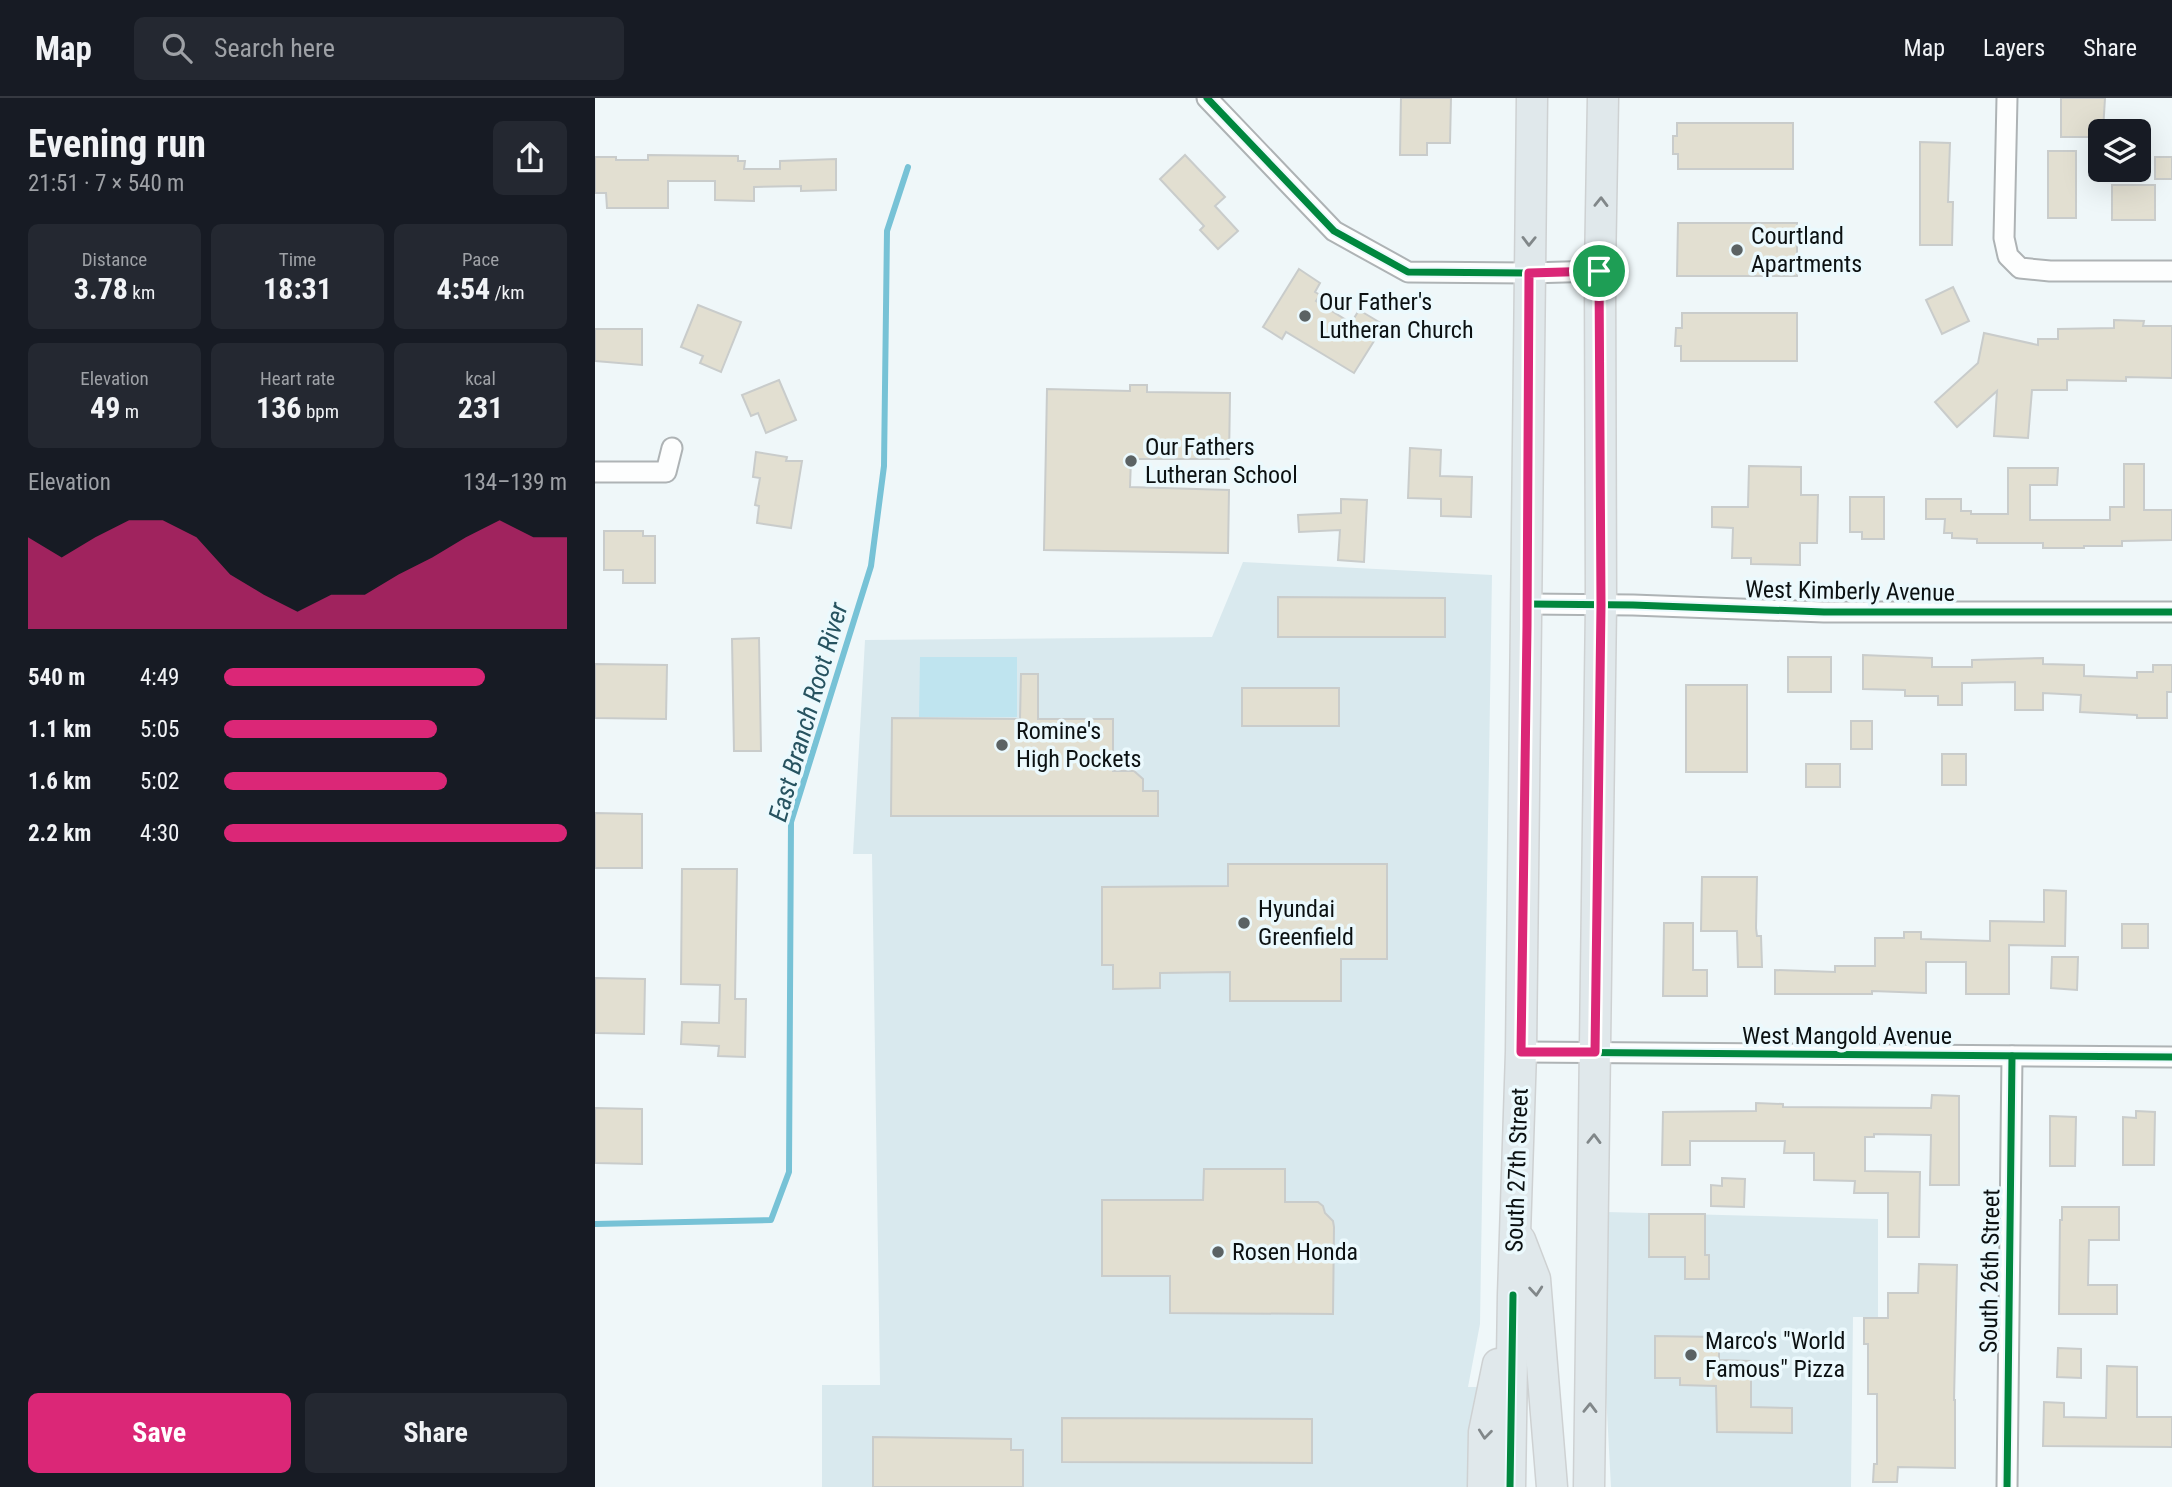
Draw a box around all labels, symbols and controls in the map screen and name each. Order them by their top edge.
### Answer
search box [134,17,624,80]
text: Map [35,29,92,68]
icon: search [158,29,196,67]
text: Search here [214,33,335,63]
text: Map [1904,34,1945,62]
text: Layers [1983,34,2045,62]
text: Share [2083,34,2137,62]
map controls [2088,119,2151,182]
button: layers [2088,119,2151,182]
button: share [493,121,567,195]
text: Evening run [28,122,206,166]
text: 21:51 · 7 × 540 m [28,170,184,197]
one-way arrow [1593,197,1609,207]
place label: Courtland Apartments [1751,222,1862,278]
one-way arrow [1522,235,1537,246]
pin [1569,241,1629,301]
marker: Courtland Apartments [1729,242,1745,258]
text: Distance [82,248,147,271]
text: Time [279,248,316,271]
text: Pace [462,248,499,271]
icon: arrive [1580,252,1618,290]
text: 3.78 [74,271,128,306]
text: 18:31 [263,271,332,306]
text: 4:54 [437,271,490,306]
text: km [128,281,155,304]
text: /km [490,281,524,304]
place label: Our Father's Lutheran Church [1319,288,1473,344]
marker: Our Father's Lutheran Church [1297,308,1313,324]
text: Elevation [80,367,149,390]
text: Heart rate [260,367,335,390]
text: kcal [465,367,496,390]
text: 49 [90,390,120,425]
text: 136 [256,390,302,425]
text: 231 [458,390,503,425]
text: m [120,400,139,423]
text: bpm [302,400,339,423]
place label: Our Fathers Lutheran School [1145,433,1298,489]
marker: Our Fathers Lutheran School [1123,453,1139,469]
text: Elevation [28,469,111,496]
text: 134–139 m [463,469,567,496]
street label: West Kimberly Avenue [1745,575,1955,607]
water label: East Branch Root River [762,598,854,825]
text: 540 m [28,664,85,691]
text: 4:49 [140,664,179,691]
text: 1.1 km [28,716,91,743]
text: 5:05 [140,716,179,743]
place label: Romine's High Pockets [1016,717,1141,773]
marker: Romine's High Pockets [994,737,1010,753]
text: 1.6 km [28,768,91,795]
text: 5:02 [140,768,179,795]
text: 2.2 km [28,820,91,847]
text: 4:30 [140,820,179,847]
place label: Hyundai Greenfield [1258,895,1354,951]
marker: Hyundai Greenfield [1236,915,1252,931]
street label: West Mangold Avenue [1742,1022,1952,1050]
street label: South 27th Street [1500,1087,1534,1253]
one-way arrow [1586,1133,1602,1144]
street label: South 26th Street [1975,1189,2005,1353]
place label: Rosen Honda [1232,1238,1358,1266]
marker: Rosen Honda [1210,1244,1226,1260]
one-way arrow [1528,1286,1543,1297]
place label: Marco's "World Famous" Pizza [1705,1327,1845,1383]
marker: Marco's "World Famous" Pizza [1683,1347,1699,1363]
button: Save [28,1393,291,1473]
button: Share [305,1393,567,1473]
one-way arrow [1582,1402,1598,1412]
one-way arrow [1478,1429,1493,1440]

